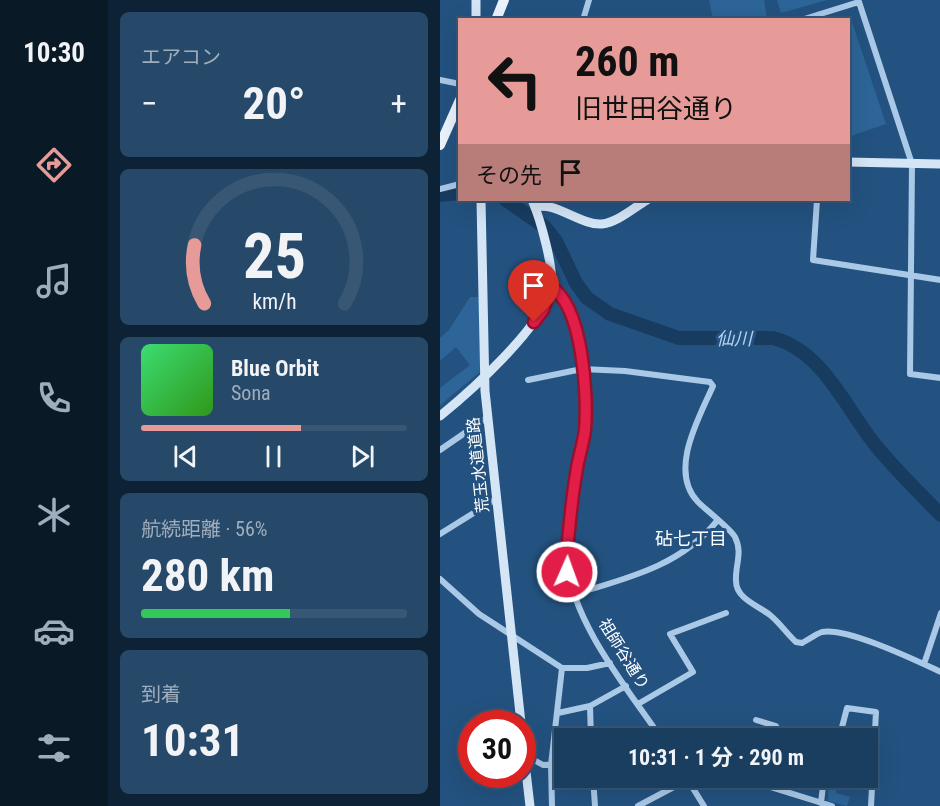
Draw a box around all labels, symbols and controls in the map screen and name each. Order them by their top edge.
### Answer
text: 10:30 [23,37,85,69]
text: 260 m [575,37,680,86]
icon: left [476,42,554,120]
text: エアコン [141,45,221,69]
text: 20° [243,77,306,130]
text: − [141,84,158,123]
text: + [391,84,407,123]
text: 旧世田谷通り [575,93,737,125]
icon: directions [33,144,75,186]
icon: arrive [554,156,587,189]
text: その先 [476,163,542,188]
text: 25 [242,220,306,293]
icon: music [33,260,75,302]
pin [508,260,559,322]
icon: arrive [517,269,550,302]
text: km/h [252,289,296,314]
water label: 仙川 [716,328,754,349]
text: Blue Orbit [231,356,319,381]
icon: phone [33,377,75,419]
text: Sona [231,381,271,405]
street label: 荒玉水道道路 [464,416,492,514]
icon: previous [169,440,202,473]
icon: pause [257,440,290,473]
icon: next [346,440,379,473]
icon: climate [33,494,75,536]
text: 航続距離 · 56% [141,517,267,541]
district label: 砧七丁目 [655,528,727,549]
position arrow [535,540,599,604]
text: 280 km [141,549,274,602]
icon: car [33,610,75,652]
street label: 祖師谷通り [595,615,653,693]
text: 到着 [141,682,181,706]
speed limit sign: 30 [458,710,536,788]
text: 10:31 [141,714,244,767]
icon: filters [33,727,75,769]
text: 10:31 · 1 分 · 290 m [628,745,804,770]

